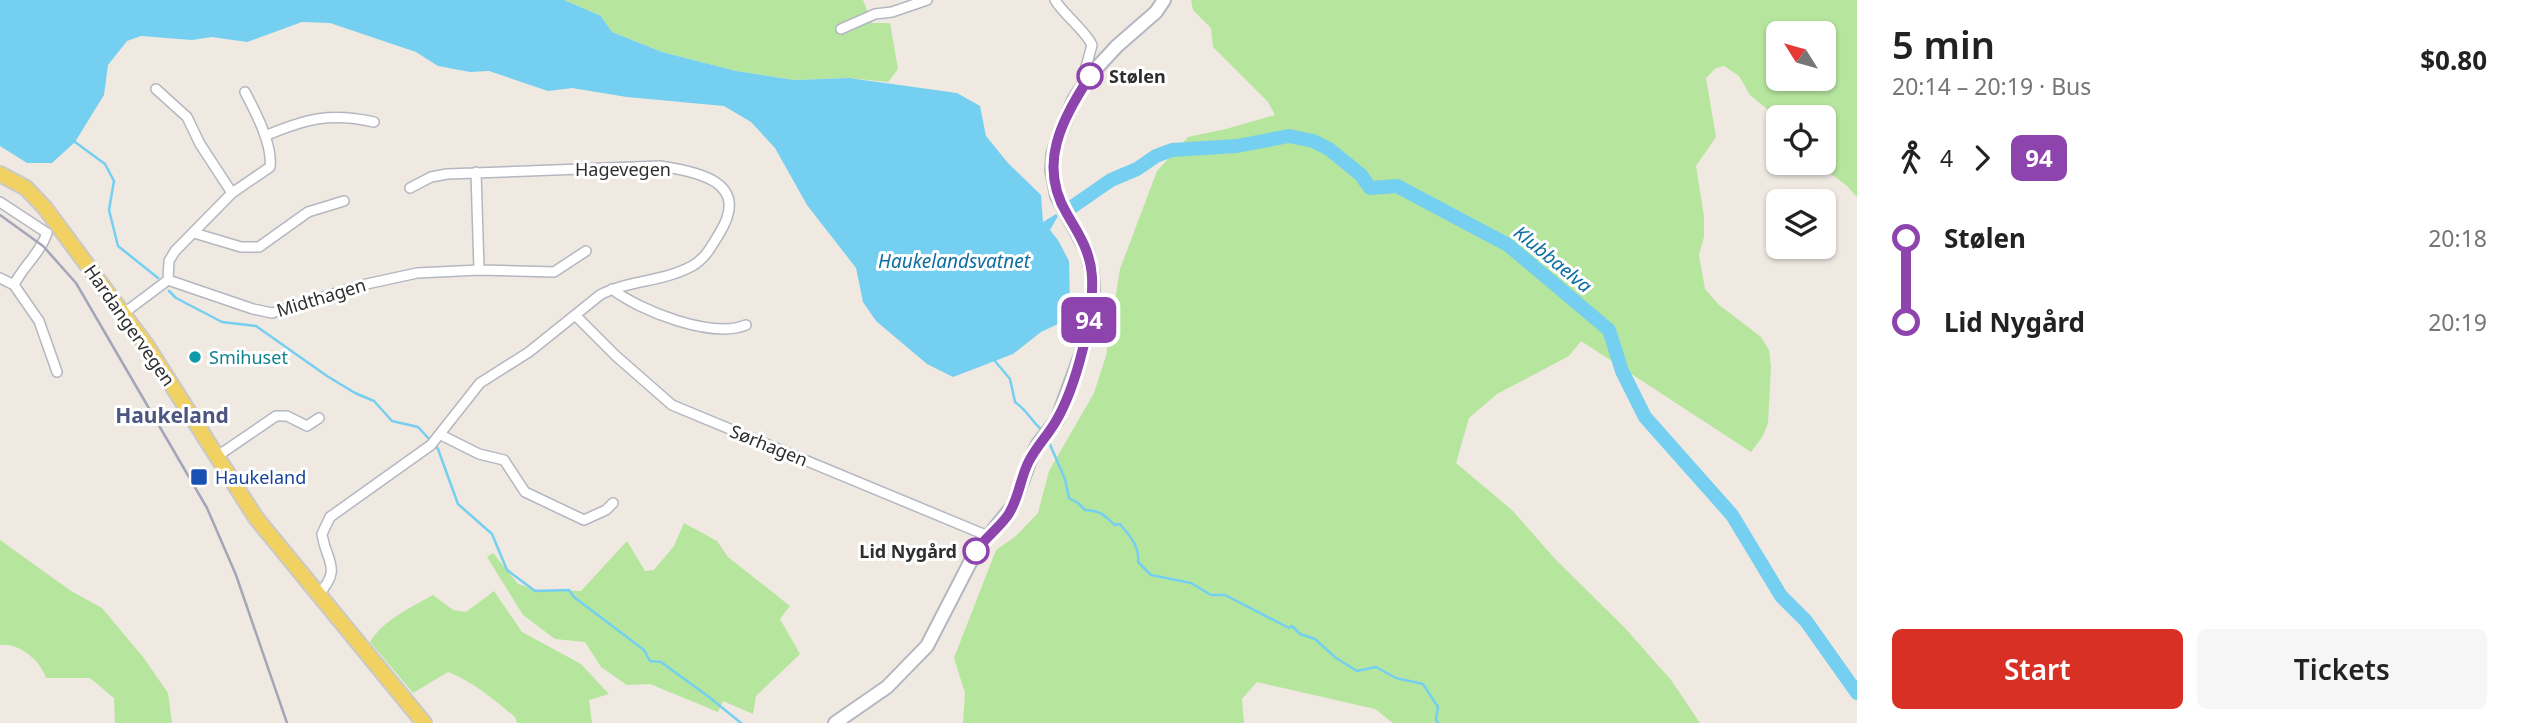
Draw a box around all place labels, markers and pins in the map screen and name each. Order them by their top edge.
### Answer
marker: Stølen [1077,63,1103,89]
place label: Stølen [1109,64,1166,88]
place label: Smihuset [209,345,288,369]
marker: Smihuset [187,349,203,365]
place label: Haukeland [215,465,306,489]
marker: Haukeland [189,467,209,487]
marker: Lid Nygård [963,538,989,564]
place label: Lid Nygård [859,539,957,563]

